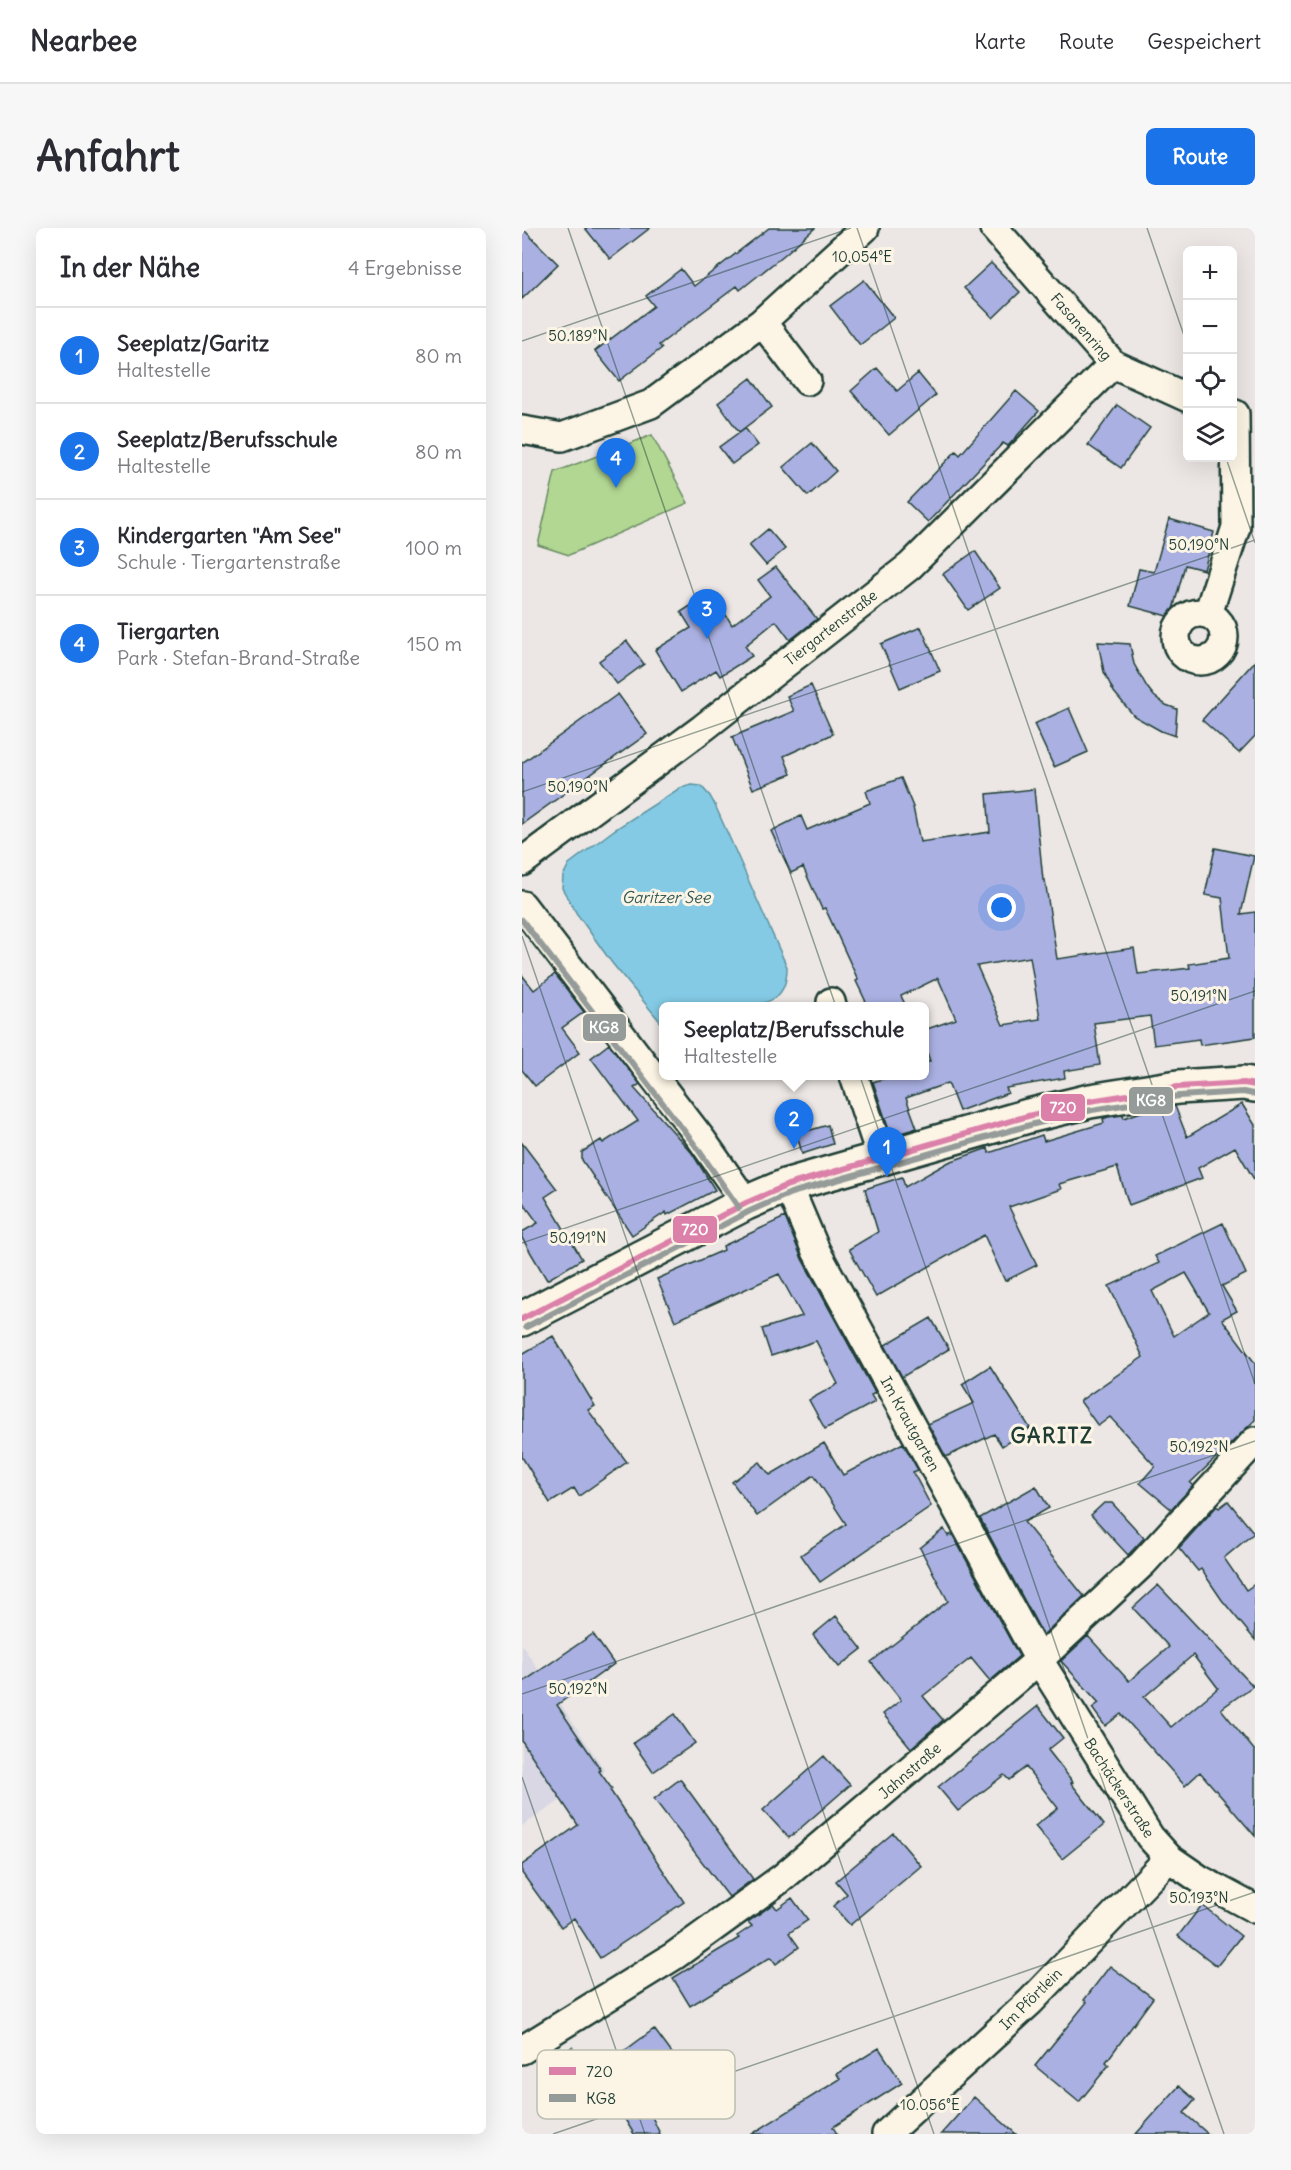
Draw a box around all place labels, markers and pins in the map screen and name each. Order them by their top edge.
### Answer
pin: 4 [596,438,635,488]
pin: 3 [688,590,726,639]
pin: 2 [774,1100,814,1149]
pin: 1 [868,1128,907,1177]

